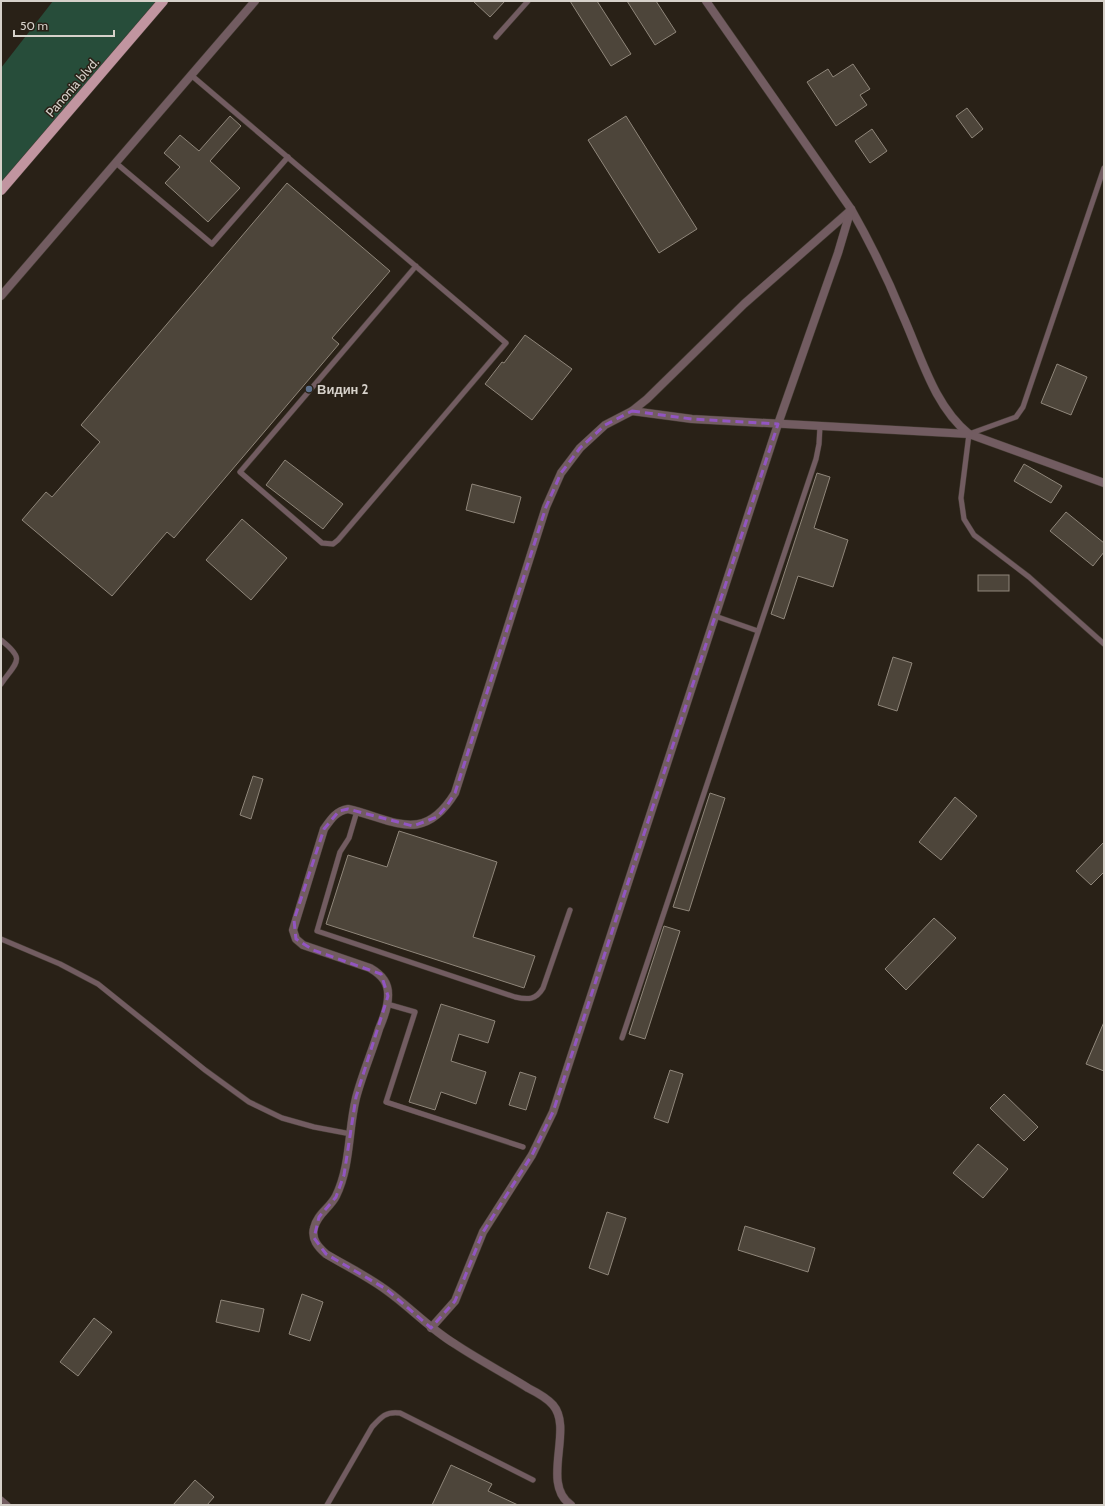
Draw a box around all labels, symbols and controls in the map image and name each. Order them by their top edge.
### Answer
scale bar [14,12,114,38]
text: 50 m [20,18,48,33]
street label: Panonia blvd. [42,54,102,120]
place label: Видин 2 [317,381,368,397]
marker: Видин 2 [304,384,314,394]

